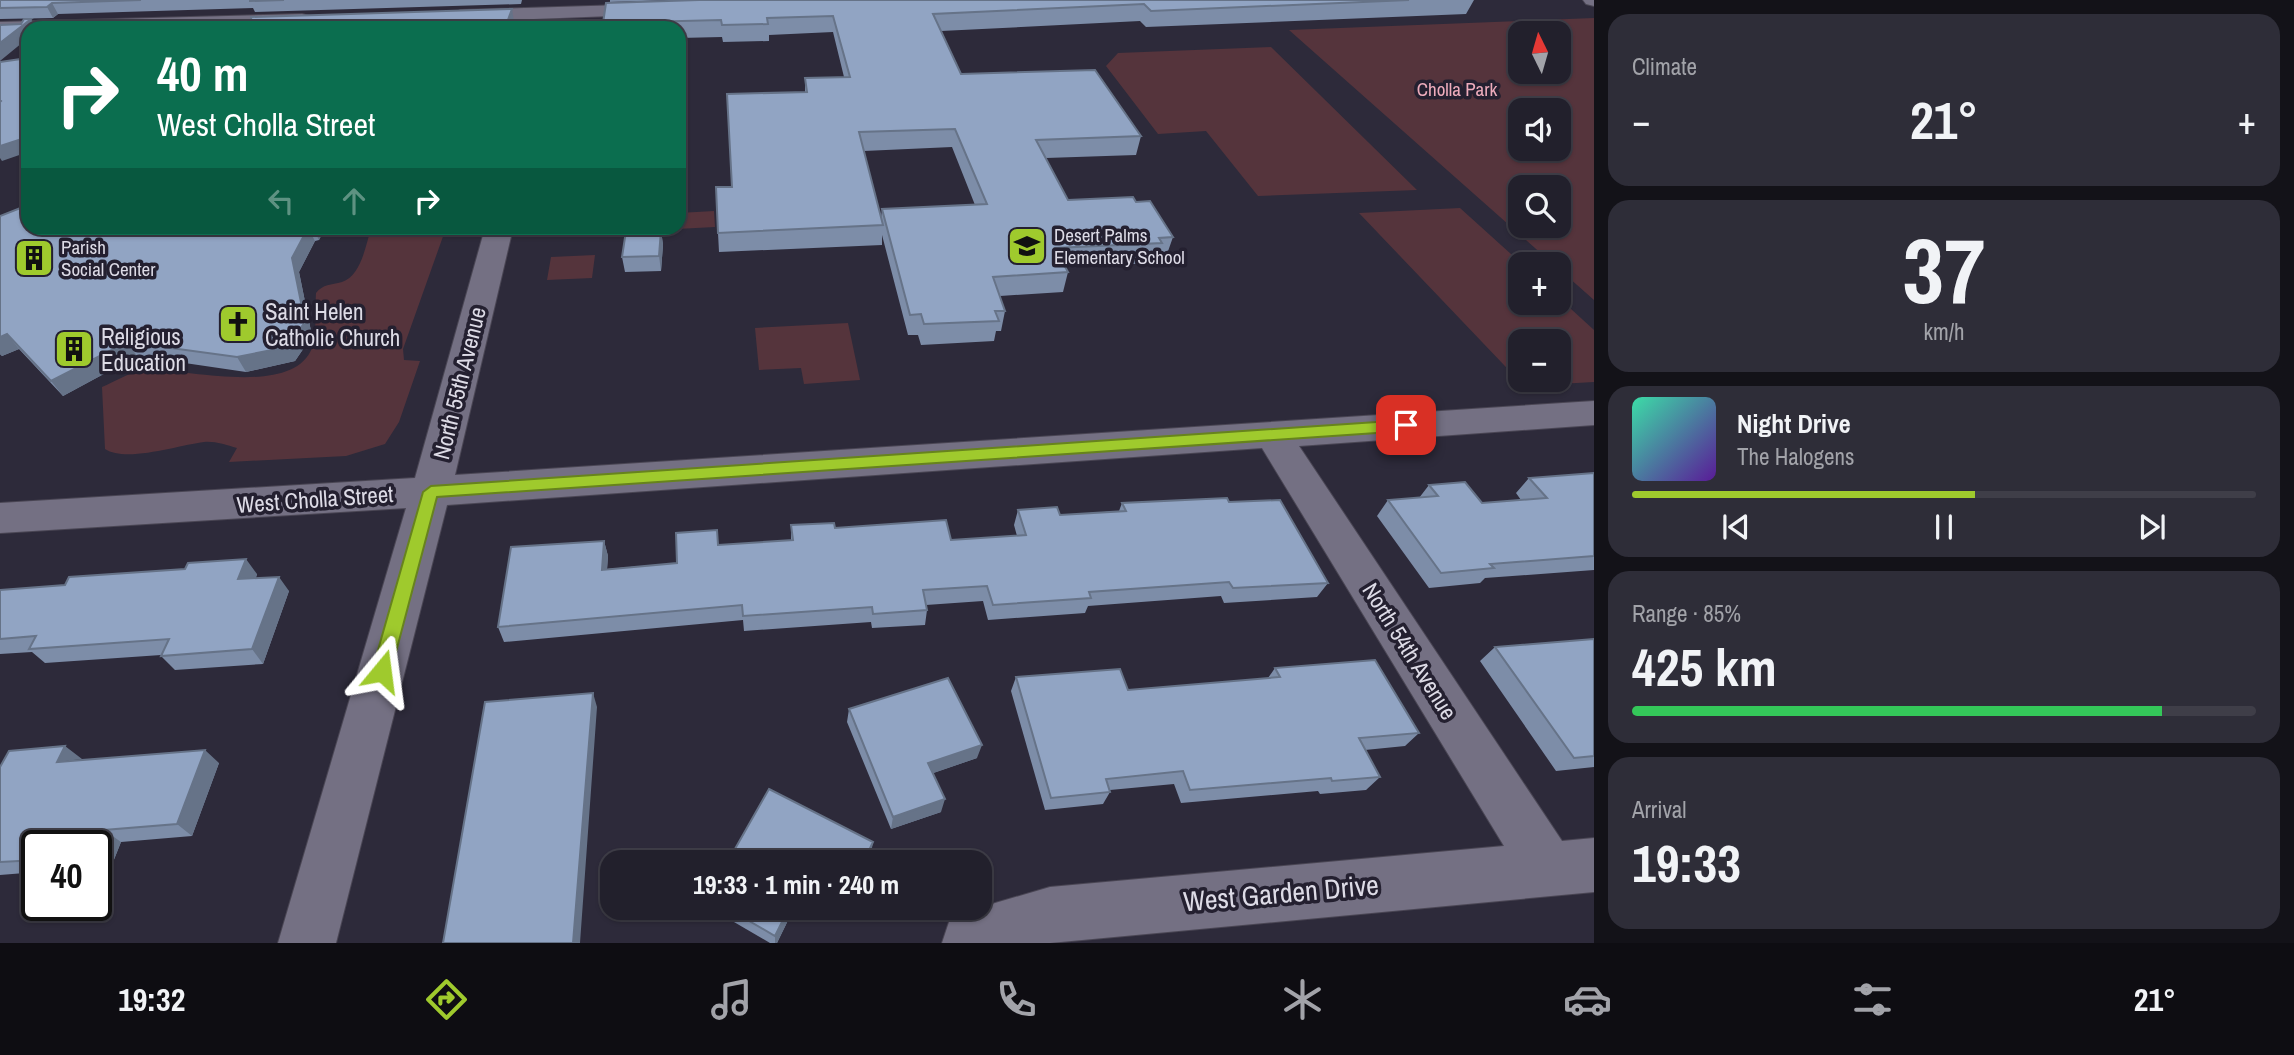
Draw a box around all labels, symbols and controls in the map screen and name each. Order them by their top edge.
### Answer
north arrow [1508,21,1572,84]
map controls [1508,21,1571,392]
text: 40 m [157,40,249,106]
icon: right [42,49,133,140]
text: Climate [1632,51,1697,82]
park label: Cholla Park [1417,76,1497,102]
text: 21° [1910,85,1978,155]
text: − [1632,95,1650,146]
text: + [2238,95,2256,146]
button: sound [1508,98,1571,161]
text: West Cholla Street [157,103,375,146]
button: search [1508,175,1571,238]
icon: left [262,182,300,220]
icon: ahead [335,182,373,220]
icon: right [408,182,446,220]
text: 37 [1903,209,1986,331]
place label: Desert Palms Elementary School [1054,222,1185,270]
school or university icon: Desert Palms Elementary School [1006,225,1048,267]
place label: Parish Social Center [61,234,156,282]
building icon: Parish Social Center [13,237,55,279]
button: + [1508,252,1571,315]
place label: Saint Helen Catholic Church [265,296,400,353]
church icon: Saint Helen Catholic Church [217,303,259,345]
street label: North 55th Avenue [425,304,493,462]
text: km/h [1924,316,1964,347]
place label: Religious Education [101,321,186,378]
building icon: Religious Education [53,328,95,370]
button: − [1508,329,1571,392]
pin [1376,395,1436,455]
icon: arrive [1387,406,1425,444]
text: Night Drive [1737,406,1851,441]
text: The Halogens [1737,441,1854,472]
street label: West Cholla Street [236,478,394,520]
icon: previous [1717,508,1755,546]
icon: pause [1925,508,1963,546]
icon: next [2133,508,2171,546]
street label: North 54th Avenue [1356,577,1464,725]
text: Range · 85% [1632,598,1741,629]
text: 425 km [1632,632,1777,702]
position arrow [345,634,419,708]
text: Arrival [1632,794,1687,825]
text: 19:33 [1632,828,1741,898]
speed limit sign: 40 [21,830,112,921]
street label: West Garden Drive [1182,866,1380,920]
text: 19:33 · 1 min · 240 m [693,867,899,902]
icon: directions [422,975,471,1024]
icon: music [707,975,756,1024]
icon: phone [992,975,1041,1024]
icon: climate [1278,975,1327,1024]
icon: car [1563,975,1612,1024]
icon: filters [1848,975,1897,1024]
text: 19:32 [118,978,185,1021]
text: 21° [2134,978,2176,1021]

